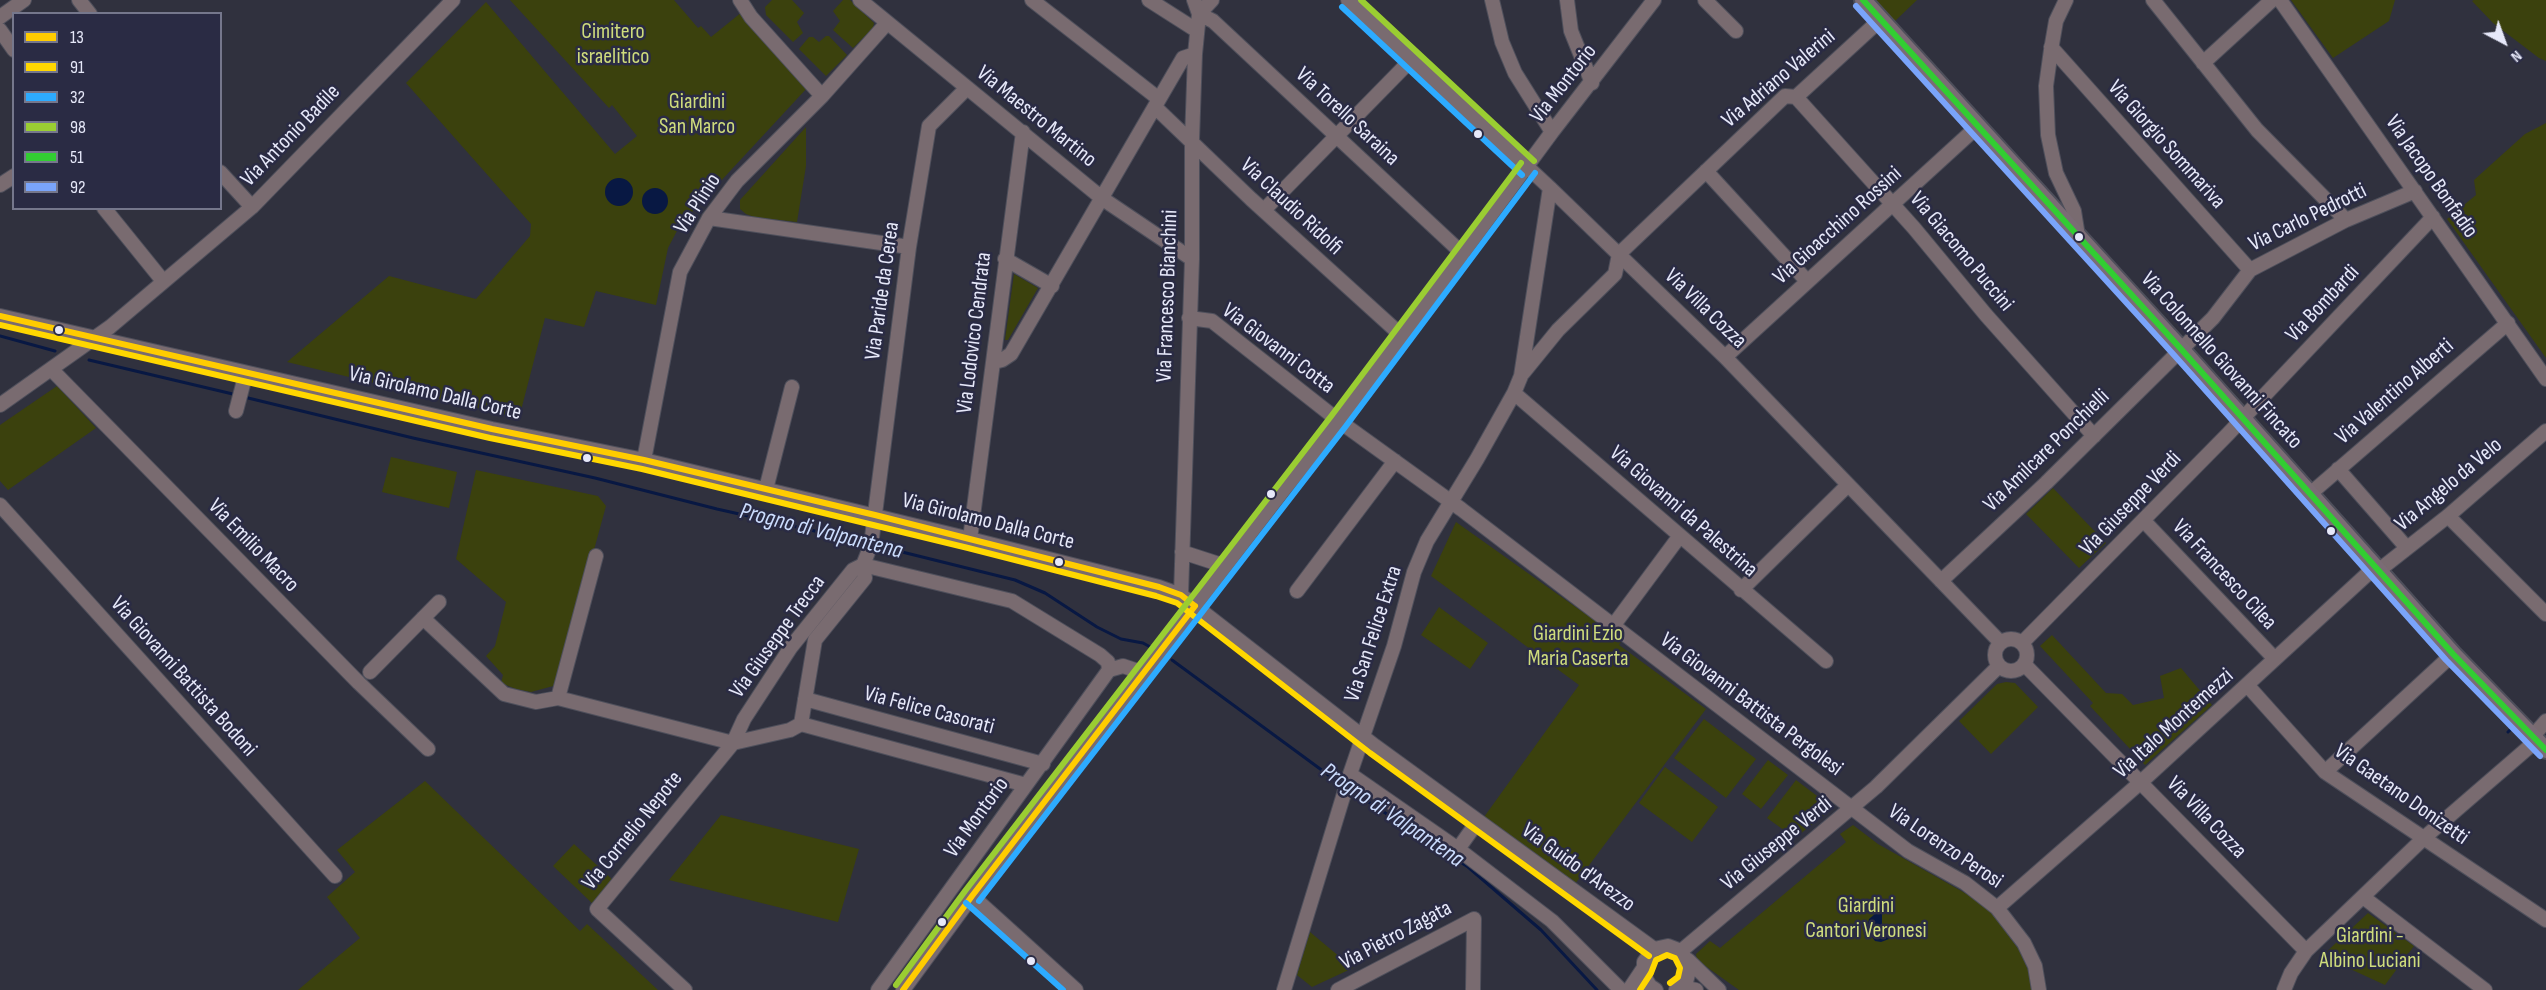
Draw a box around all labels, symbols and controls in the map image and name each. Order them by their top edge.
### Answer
legend [12,12,222,210]
north arrow [2474,12,2534,72]
park label: Cimitero israelitico [577,19,649,70]
street label: Via Adriano Valerini [1717,24,1841,134]
text: 13 [70,27,84,48]
street label: Via Montorio [1525,39,1603,129]
text: N [2507,46,2526,66]
text: 91 [70,57,84,78]
street label: Via Maestro Martino [971,60,1101,174]
street label: Via Torello Saraina [1290,62,1404,172]
street label: Via Giorgio Sommariva [2101,75,2231,215]
street label: Via Antonio Badile [236,79,346,193]
text: 32 [70,87,85,108]
park label: Giardini San Marco [659,89,735,140]
street label: Via Jacopo Bonfadio [2379,111,2483,243]
text: 98 [70,117,86,138]
unlabelled marker [1472,128,1484,140]
text: 51 [70,147,84,168]
street label: Via Claudio Ridolfi [1234,153,1348,261]
street label: Via Gioacchino Rossini [1768,161,1908,291]
street label: Via Plinio [669,169,727,239]
text: 92 [70,177,85,198]
street label: Via Carlo Pedrotti [2245,178,2371,258]
street label: Via Giacomo Puccini [1903,187,2019,317]
street label: Via Francesco Bianchini [1152,209,1184,383]
street label: Via Paride da Cerea [860,220,906,362]
unlabelled marker [2073,231,2085,243]
street label: Via Lodovico Cendrata [952,251,998,415]
street label: Via Bombardi [2281,260,2365,348]
street label: Via Villa Cozza [1658,263,1752,355]
street label: Via Colonnello Giovanni Fincato [2134,267,2308,455]
street label: Via Giovanni Cotta [1216,298,1340,400]
unlabelled marker [53,324,65,336]
street label: Via Valentino Alberti [2330,333,2460,451]
street label: Via Girolamo Dalla Corte [346,361,524,427]
street label: Via Amilcare Ponchielli [1978,384,2116,518]
street label: Via Angelo da Velo [2390,432,2508,538]
street label: Via Giovanni da Palestrina [1604,441,1762,583]
street label: Via Giuseppe Verdi [2075,446,2187,562]
unlabelled marker [581,452,593,464]
street label: Via Girolamo Dalla Corte [899,488,1077,556]
unlabelled marker [1265,488,1277,500]
street label: Via Emilio Macro [202,494,304,598]
water label: Progno di Valpantena [737,498,905,566]
street label: Via Francesco Cilea [2166,514,2282,636]
unlabelled marker [2325,525,2337,537]
unlabelled marker [1053,556,1065,568]
street label: Via San Felice Extra [1340,563,1408,705]
street label: Via Giuseppe Trecca [725,570,831,704]
street label: Via Giovanni Battista Bodoni [104,592,262,762]
park label: Giardini Ezio Maria Caserta [1527,621,1629,672]
street label: Via Giovanni Battista Pergolesi [1654,628,1848,782]
street label: Via Italo Montemezzi [2109,663,2239,785]
street label: Via Felice Casorati [861,681,997,741]
street label: Via Gaetano Donizetti [2329,739,2473,851]
water label: Progno di Valpantena [1315,757,1469,875]
street label: Via Cornelio Nepote [577,766,689,896]
street label: Via Villa Cozza [2160,771,2252,865]
street label: Via Montorio [939,773,1015,863]
street label: Via Giuseppe Verdi [1716,791,1838,897]
street label: Via Lorenzo Perosi [1883,799,2007,895]
street label: Via Guido d'Arezzo [1516,818,1640,918]
park label: Giardini Cantori Veronesi [1805,893,1927,944]
street label: Via Pietro Zagata [1336,896,1456,976]
unlabelled marker [936,916,948,928]
park label: Giardini - Albino Luciani [2319,923,2421,974]
unlabelled marker [1025,955,1037,967]

